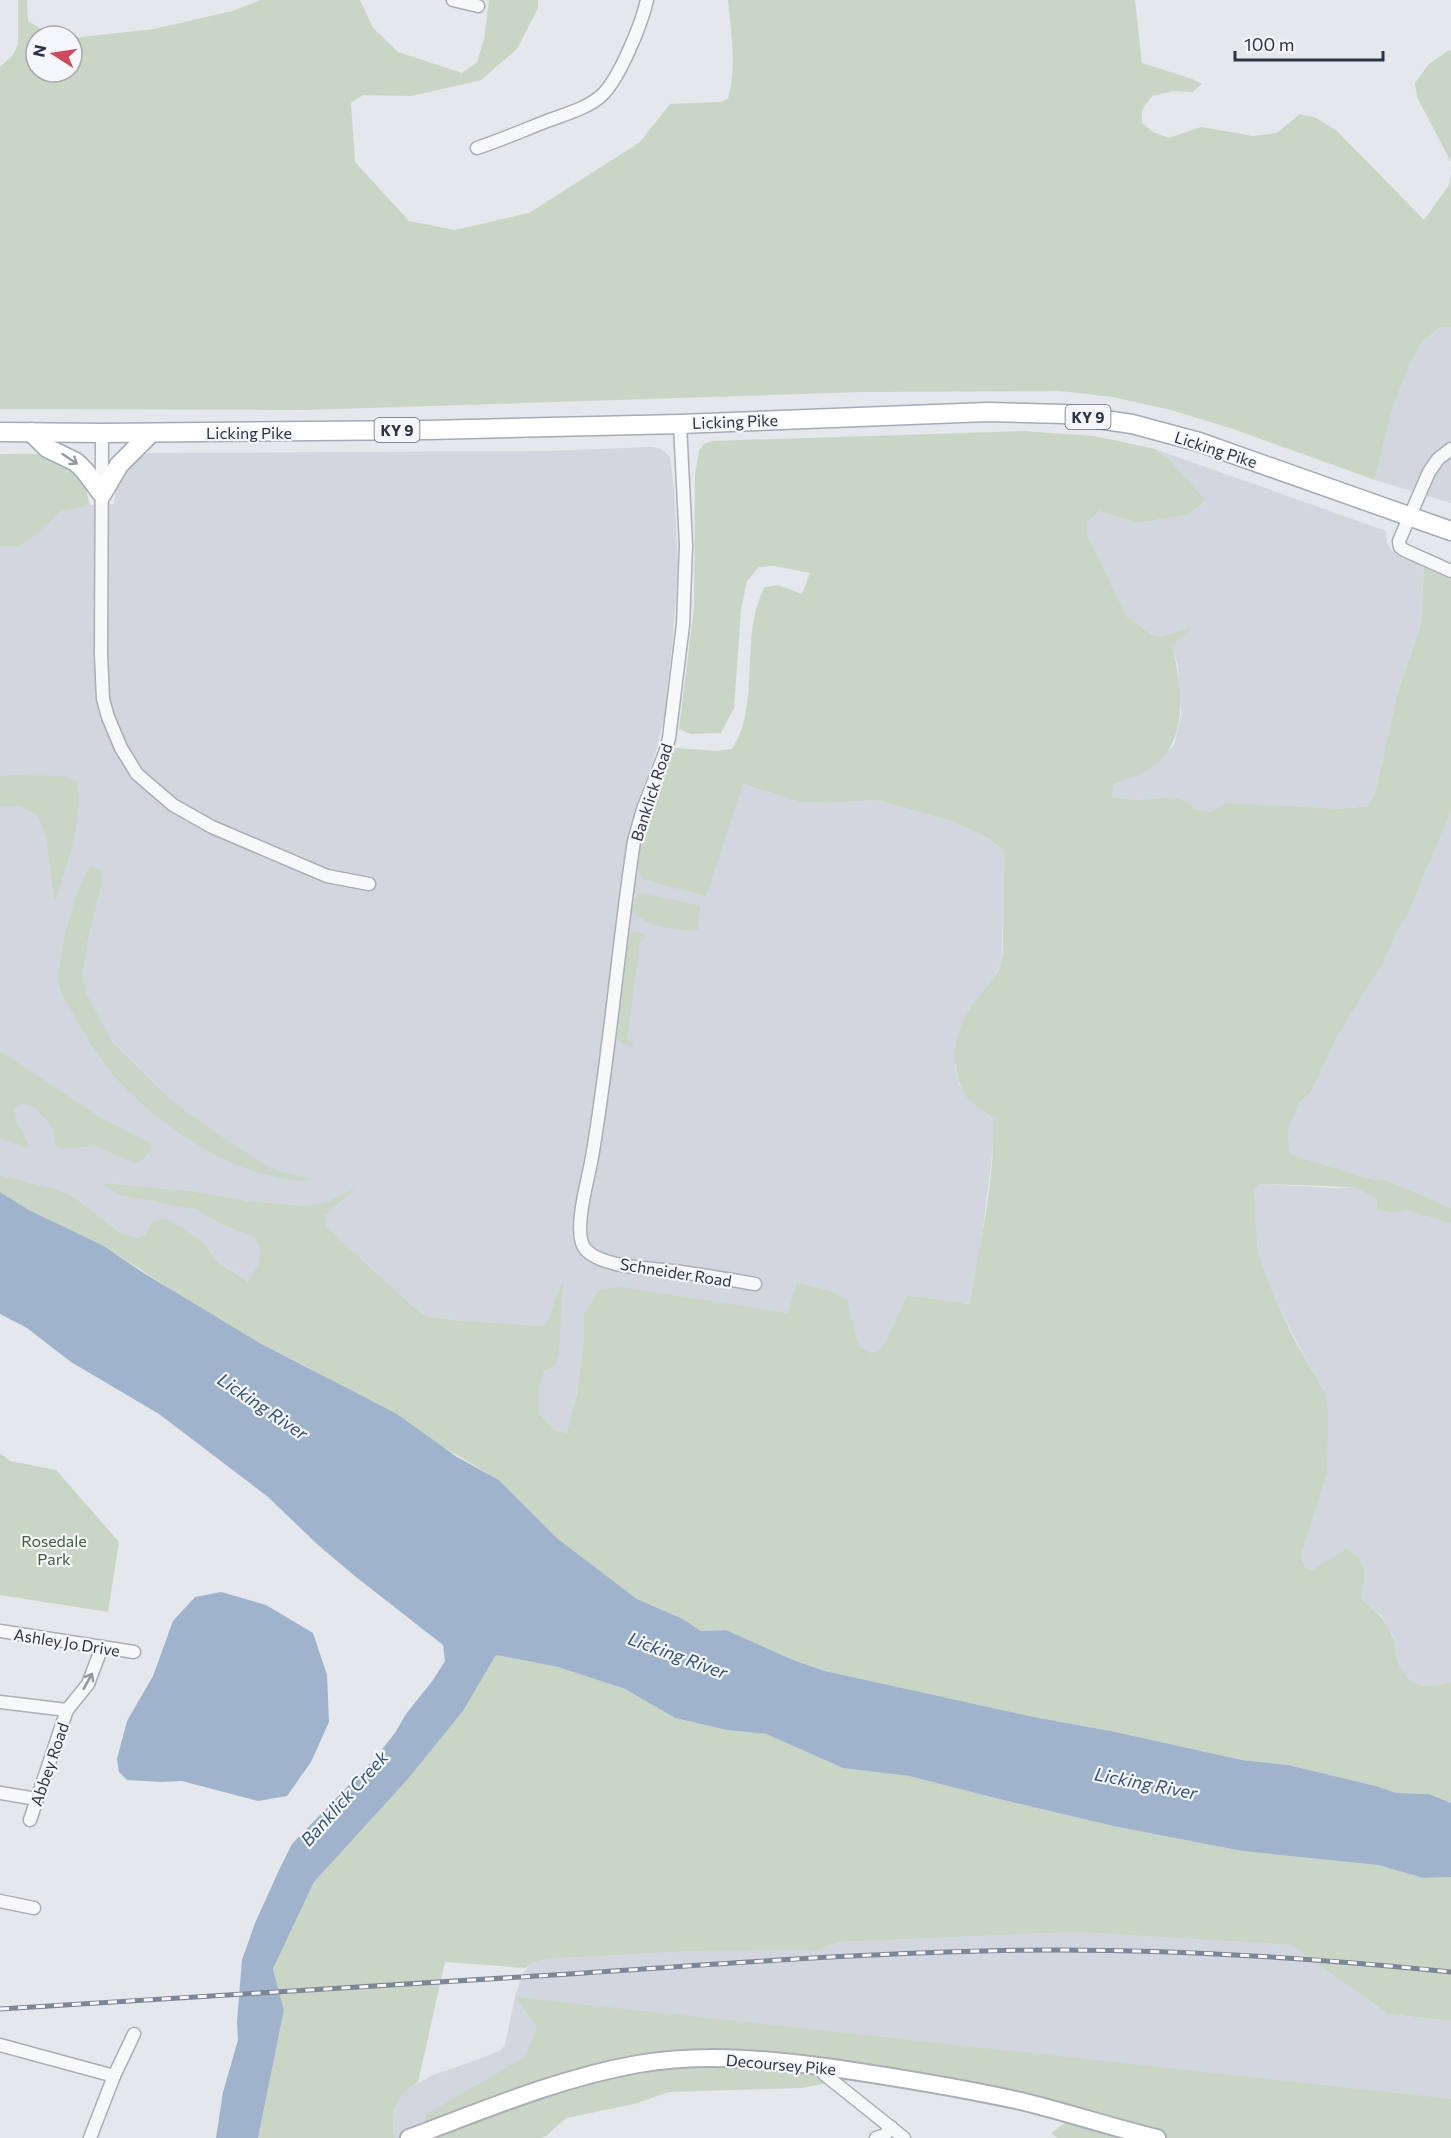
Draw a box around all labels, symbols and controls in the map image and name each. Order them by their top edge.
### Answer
north arrow [24,24,84,84]
scale bar [1235,24,1384,62]
text: 100 m [1244,33,1294,55]
text: N [28,43,49,59]
road number: KY 9 [1066,405,1110,429]
street label: Licking Pike [692,410,778,432]
road number: KY 9 [374,418,420,442]
street label: Licking Pike [206,423,292,442]
street label: Licking Pike [1172,427,1260,471]
one-way arrow [62,453,78,465]
street label: Banklick Road [626,741,676,843]
street label: Schneider Road [619,1254,733,1290]
water label: Licking River [214,1368,313,1445]
park label: Rosedale Park [21,1531,87,1568]
street label: Ashley Jo Drive [13,1624,121,1660]
water label: Licking River [625,1627,731,1683]
one-way arrow [82,1673,94,1690]
street label: Abbey Road [26,1720,72,1808]
water label: Banklick Creek [296,1745,393,1850]
water label: Licking River [1093,1762,1200,1804]
street label: Decoursey Pike [725,2050,837,2078]

